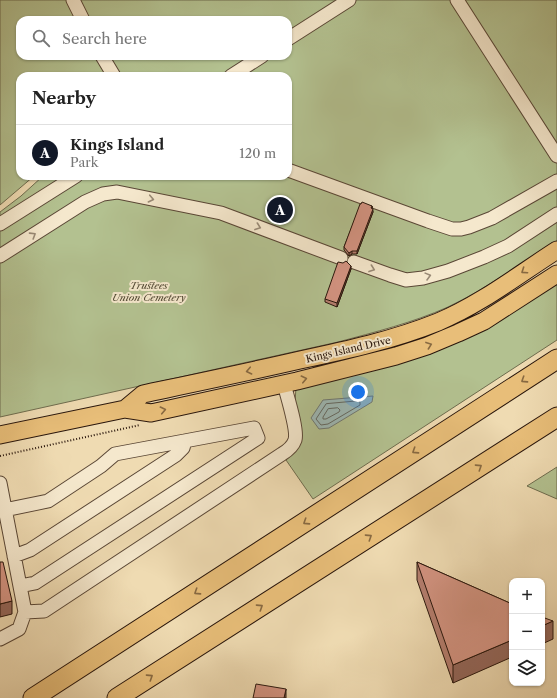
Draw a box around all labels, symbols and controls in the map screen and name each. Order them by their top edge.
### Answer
search box [16,16,292,60]
icon: search [30,27,52,49]
text: Search here [62,29,147,48]
text: Nearby [32,88,96,108]
text: Kings Island [70,135,164,154]
text: A [40,145,50,161]
text: 120 m [239,145,276,161]
text: Park [70,154,98,170]
one-way arrow [147,194,154,202]
pin: A [267,195,293,225]
one-way arrow [254,222,261,230]
one-way arrow [29,232,36,240]
one-way arrow [368,264,375,272]
one-way arrow [522,266,529,273]
one-way arrow [425,273,431,281]
park label: Trustees Union Cemetery [112,279,186,304]
street label: Kings Island Drive [304,333,392,366]
one-way arrow [425,342,432,350]
one-way arrow [246,367,252,375]
one-way arrow [300,376,307,384]
one-way arrow [521,376,528,383]
your location [348,382,368,402]
one-way arrow [160,407,166,415]
one-way arrow [412,446,419,454]
one-way arrow [475,464,482,472]
one-way arrow [303,517,310,524]
one-way arrow [365,534,372,542]
map controls [509,578,545,686]
button: + [509,578,545,614]
one-way arrow [194,587,201,595]
one-way arrow [255,605,262,612]
button: − [509,614,545,650]
button: layers [509,650,545,686]
one-way arrow [146,674,153,682]

